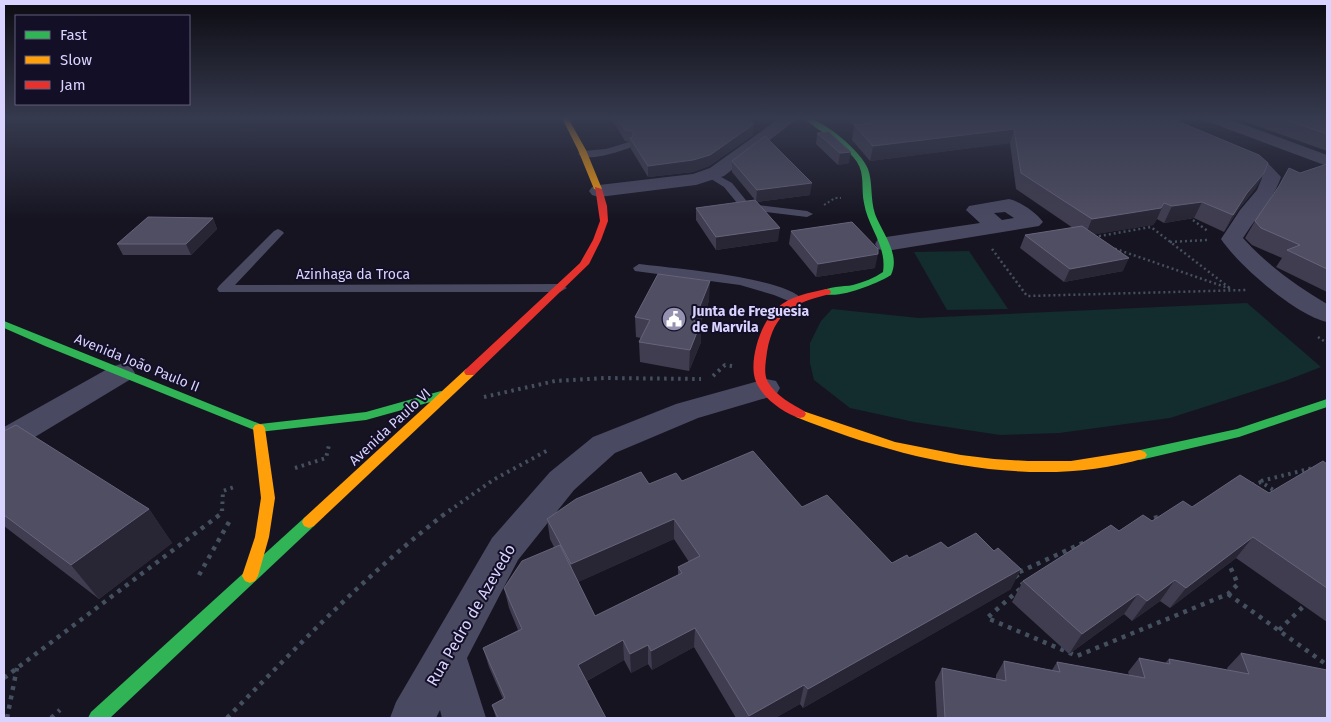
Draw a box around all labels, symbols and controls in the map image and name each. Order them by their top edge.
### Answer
legend [15,15,190,105]
text: Fast [60,26,87,44]
text: Slow [60,51,92,69]
text: Jam [60,76,86,94]
street label: Azinhaga da Troca [296,266,410,283]
place label: Junta de Freguesia de Marvila [691,303,809,336]
public building icon: Junta de Freguesia de Marvila [661,306,687,332]
street label: Avenida João Paulo II [72,330,202,396]
street label: Avenida Paulo VI [346,385,434,469]
street label: Rua Pedro de Azevedo [423,541,519,689]

